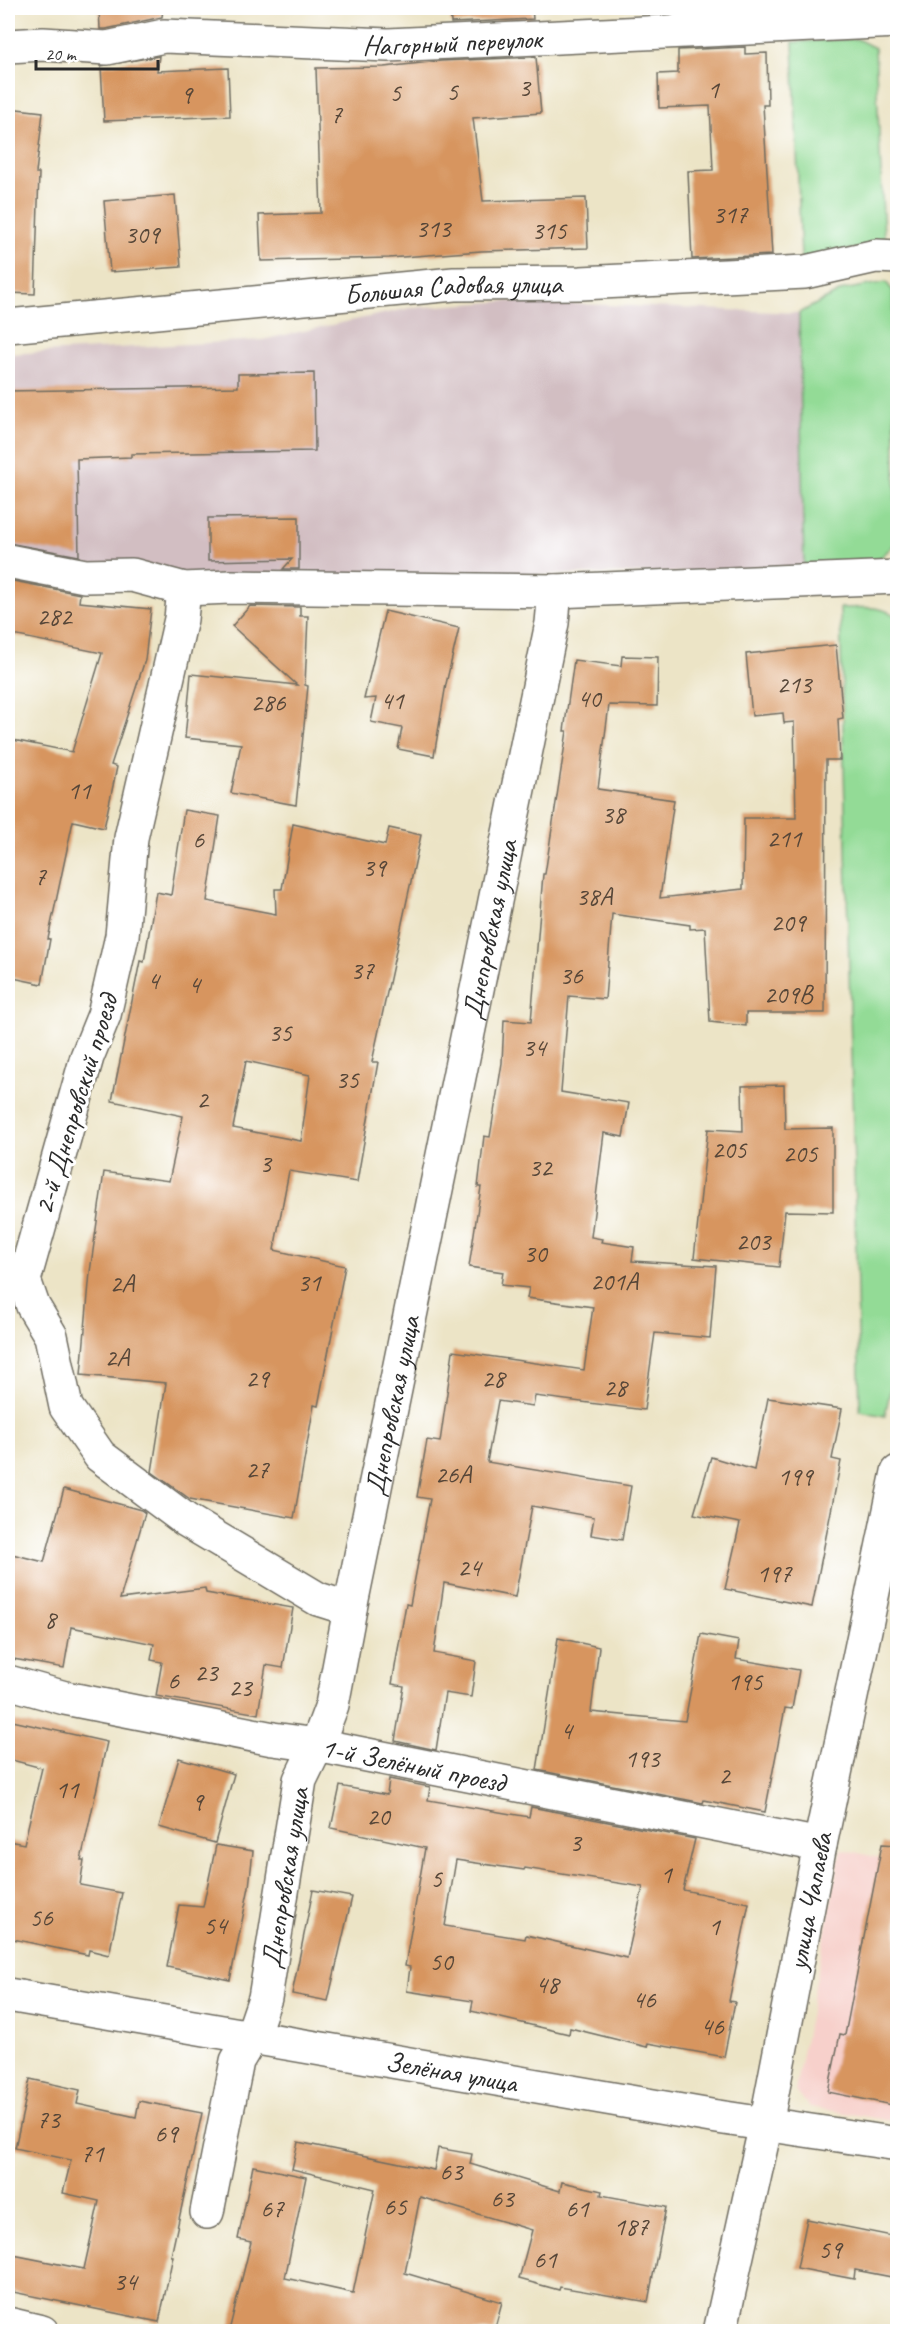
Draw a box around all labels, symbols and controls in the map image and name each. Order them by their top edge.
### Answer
street label: Нагорный переулок [362,21,545,63]
scale bar [36,33,158,71]
text: 20 m [45,43,78,65]
house number: 3 [518,71,532,104]
house number: 1 [707,73,720,106]
house number: 5 [446,75,459,108]
house number: 5 [389,76,402,109]
house number: 9 [180,78,194,111]
house number: 7 [330,98,343,131]
house number: 317 [712,198,749,231]
house number: 313 [415,212,453,245]
house number: 315 [531,214,568,247]
house number: 309 [124,218,162,251]
street label: Большая Садовая улица [343,266,564,312]
house number: 282 [36,600,74,633]
house number: 213 [776,668,814,701]
house number: 40 [577,682,603,715]
house number: 41 [380,684,405,717]
house number: 286 [250,686,287,719]
house number: 11 [67,774,92,807]
house number: 38 [601,798,627,831]
house number: 211 [766,822,803,855]
house number: 6 [192,823,205,856]
street label: Днепровская улица [454,835,525,1022]
house number: 39 [362,851,388,884]
house number: 7 [34,860,47,893]
house number: 38А [576,880,614,913]
house number: 209 [770,906,808,939]
house number: 37 [350,954,375,987]
house number: 36 [559,959,584,992]
house number: 4 [147,964,161,997]
house number: 4 [188,968,202,1001]
house number: 209В [764,978,814,1011]
street label: 2-й Днепровский проезд [25,987,126,1218]
house number: 35 [268,1016,293,1049]
house number: 34 [522,1031,548,1064]
house number: 35 [335,1063,360,1096]
house number: 2 [196,1083,210,1116]
house number: 205 [711,1133,748,1166]
house number: 205 [782,1137,819,1170]
house number: 3 [259,1147,273,1180]
house number: 32 [528,1151,554,1184]
house number: 203 [735,1225,773,1258]
house number: 30 [523,1237,549,1270]
house number: 201А [590,1265,640,1298]
house number: 31 [297,1266,322,1299]
house number: 2А [110,1267,136,1300]
street label: Днепровская улица [357,1311,428,1499]
house number: 2А [105,1341,131,1374]
house number: 29 [245,1362,271,1395]
house number: 28 [481,1362,507,1395]
house number: 28 [603,1371,629,1404]
house number: 27 [245,1453,270,1486]
house number: 26А [435,1458,473,1491]
house number: 199 [777,1460,815,1493]
house number: 24 [457,1551,483,1584]
house number: 197 [756,1557,793,1590]
house number: 8 [44,1603,58,1636]
house number: 23 [194,1656,220,1689]
house number: 6 [167,1664,180,1697]
house number: 195 [727,1665,764,1698]
house number: 23 [228,1671,254,1704]
house number: 4 [560,1714,574,1747]
street label: 1-й Зелёный проезд [319,1729,511,1801]
house number: 193 [624,1742,662,1775]
house number: 2 [718,1759,732,1792]
house number: 11 [55,1773,80,1806]
street label: Днепровская улица [253,1783,317,1971]
house number: 9 [191,1785,205,1818]
house number: 20 [366,1800,392,1833]
house number: 3 [569,1826,583,1859]
street label: улица Чапаева [779,1828,841,1975]
house number: 1 [660,1858,673,1891]
house number: 5 [430,1862,443,1895]
house number: 56 [29,1901,54,1934]
house number: 54 [203,1909,229,1942]
house number: 1 [708,1910,721,1943]
house number: 50 [429,1945,455,1978]
house number: 48 [535,1968,561,2001]
house number: 46 [632,1983,657,2016]
house number: 46 [700,2010,725,2043]
street label: Зелёная улица [383,2043,522,2101]
house number: 73 [36,2103,62,2136]
house number: 69 [154,2117,180,2150]
house number: 71 [80,2137,105,2170]
house number: 63 [439,2155,465,2188]
house number: 63 [490,2182,516,2215]
house number: 65 [383,2190,408,2223]
house number: 67 [260,2192,285,2225]
house number: 61 [565,2192,590,2225]
house number: 187 [613,2210,650,2243]
house number: 59 [818,2233,844,2266]
house number: 61 [533,2243,558,2276]
house number: 34 [113,2265,139,2298]

